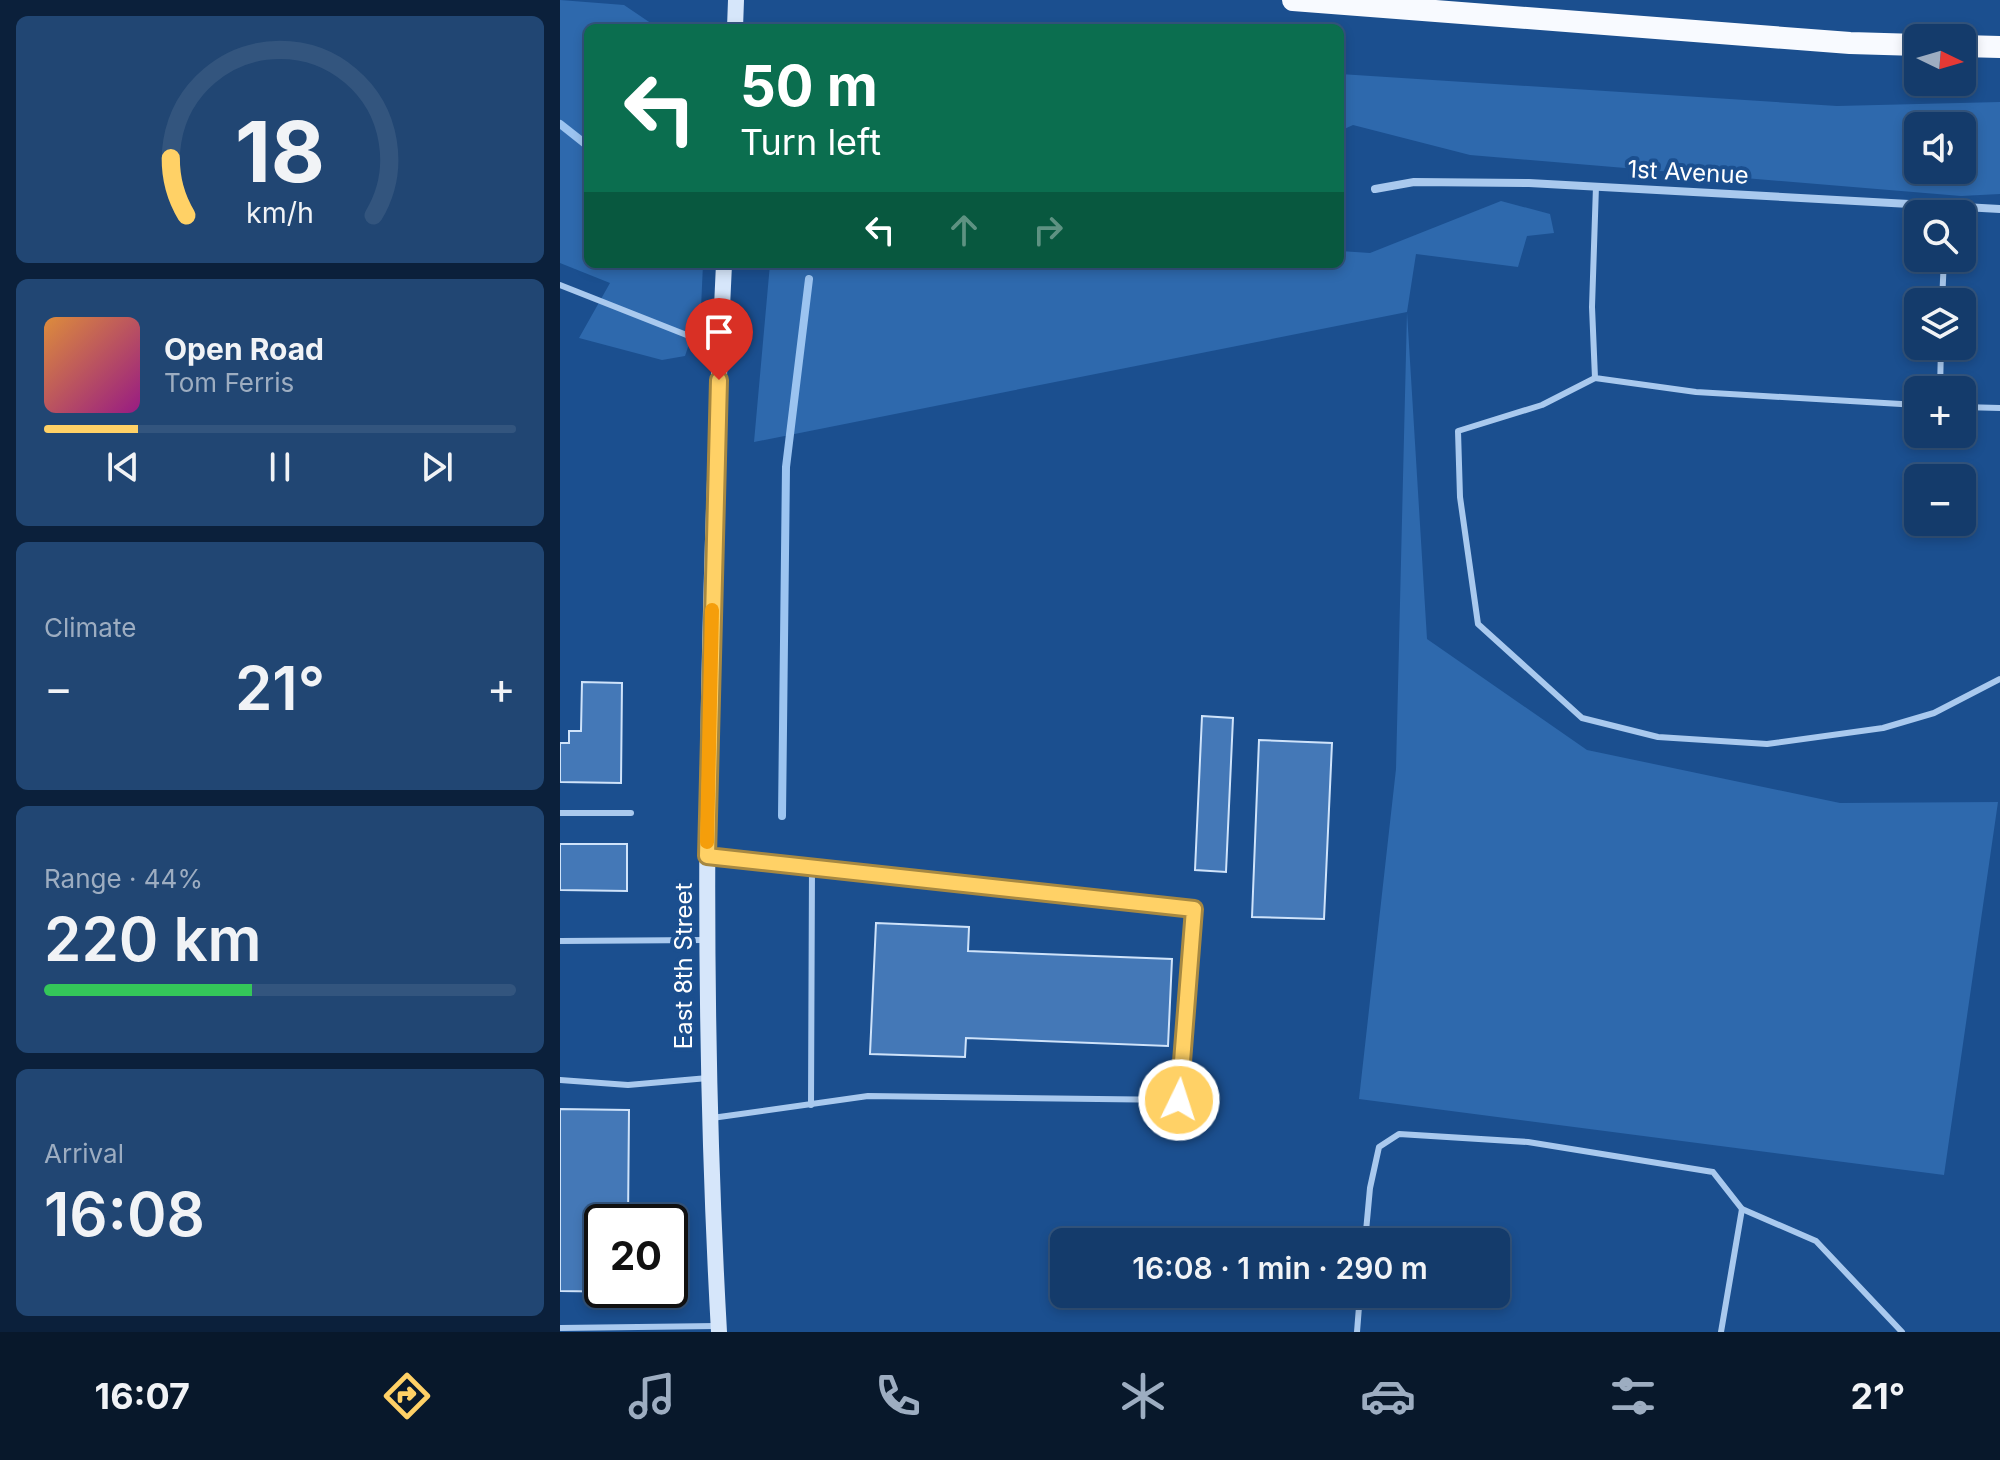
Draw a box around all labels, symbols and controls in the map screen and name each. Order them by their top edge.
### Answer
north arrow [1904,24,1976,96]
map controls [1904,24,1976,536]
text: 50 m [740,52,878,120]
icon: left [608,56,712,160]
text: 18 [235,100,325,201]
button: sound [1904,112,1976,184]
text: Turn left [740,120,881,164]
street label: 1st Avenue [1627,154,1749,190]
text: km/h [246,195,314,230]
button: search [1904,200,1976,272]
icon: left [858,208,902,252]
icon: ahead [942,208,986,252]
icon: right [1026,208,1070,252]
button: layers [1904,288,1976,360]
pin [685,298,753,380]
icon: arrive [697,310,741,354]
text: Open Road [164,331,324,367]
text: Tom Ferris [164,367,294,398]
button: + [1904,376,1976,448]
icon: previous [101,445,145,489]
icon: pause [258,445,302,489]
icon: next [415,445,459,489]
button: − [1904,464,1976,536]
text: Climate [44,612,136,643]
text: 21° [235,652,325,724]
text: − [44,661,73,715]
text: + [487,661,516,715]
text: Range · 44% [44,863,203,894]
street label: East 8th Street [669,883,698,1049]
text: 220 km [44,903,262,975]
position arrow [1137,1058,1221,1142]
text: Arrival [44,1138,124,1169]
text: 16:08 [44,1178,205,1250]
speed limit sign: 20 [584,1204,688,1308]
text: 16:08 · 1 min · 290 m [1132,1250,1428,1286]
icon: directions [379,1368,435,1424]
icon: music [624,1368,680,1424]
icon: phone [870,1368,926,1424]
icon: climate [1115,1368,1171,1424]
icon: car [1360,1368,1416,1424]
icon: filters [1605,1368,1661,1424]
text: 16:07 [95,1374,190,1418]
text: 21° [1851,1374,1905,1418]

